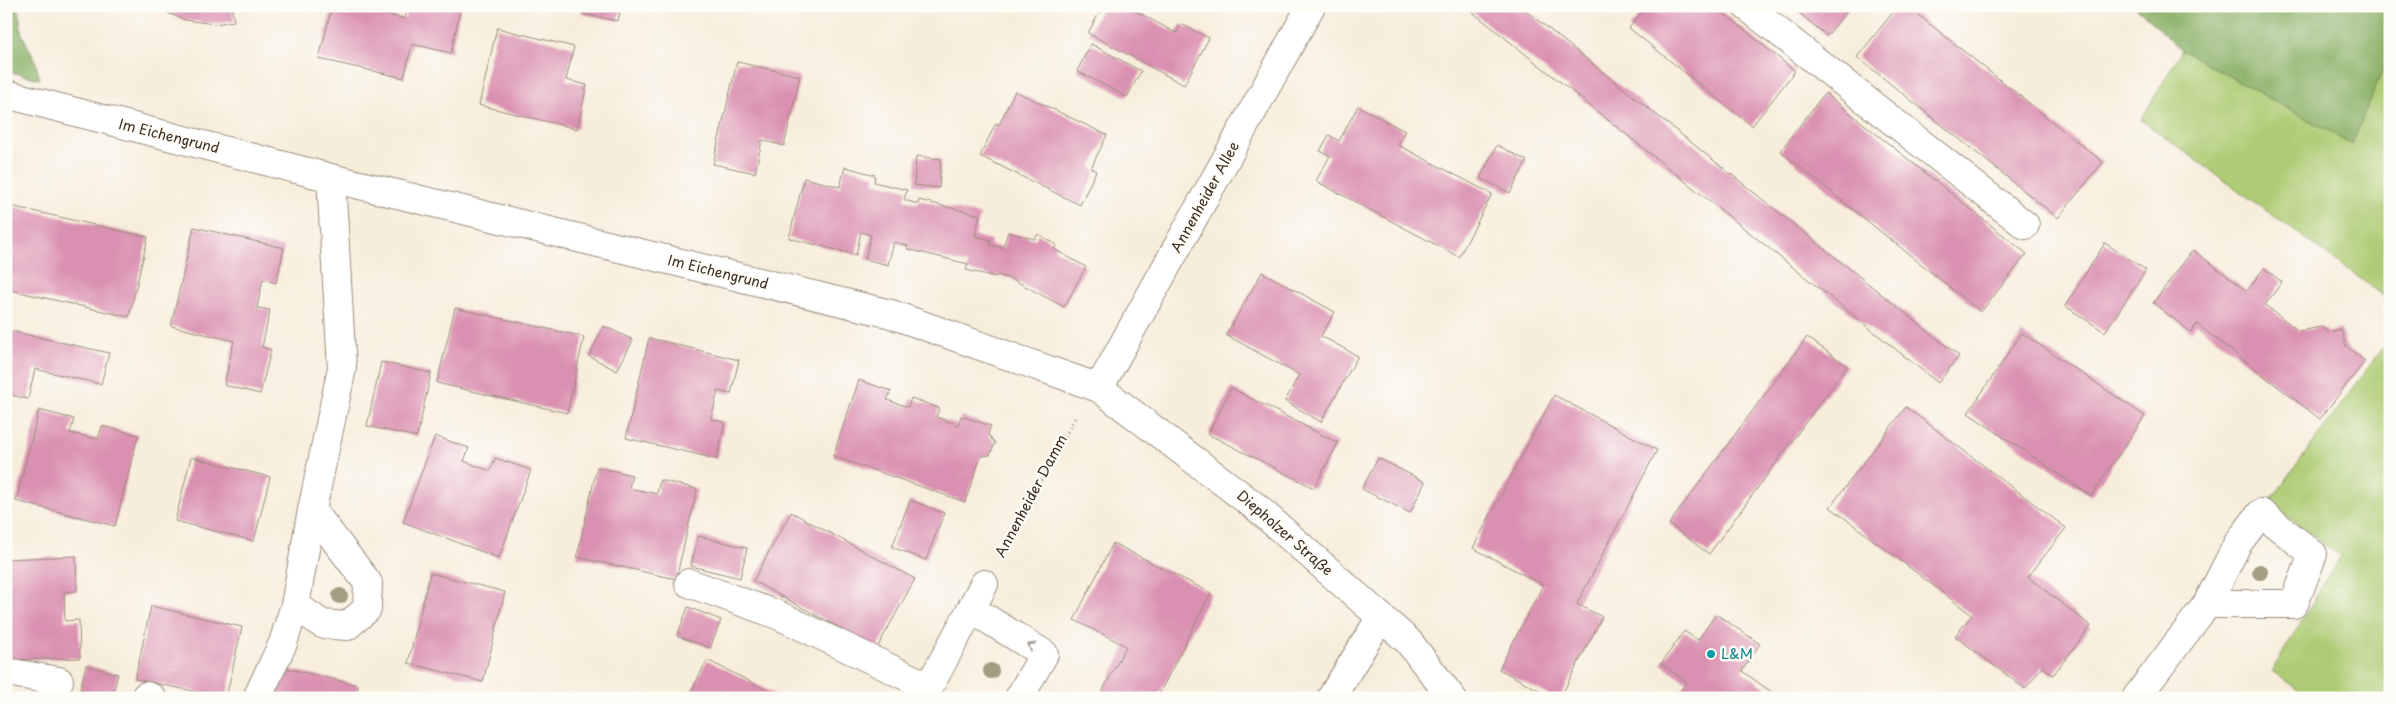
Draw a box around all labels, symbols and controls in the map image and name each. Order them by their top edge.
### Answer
street label: Im Eichengrund [117,113,222,158]
street label: Annenheider Allee [1165,137,1244,256]
street label: Im Eichengrund [666,249,771,294]
street label: Annenheider Damm [989,431,1072,561]
street label: Diepholzer Straße [1233,485,1338,580]
one-way arrow [1027,642,1036,652]
place label: L&M [1721,643,1753,664]
marker: L&M [1705,648,1717,660]

